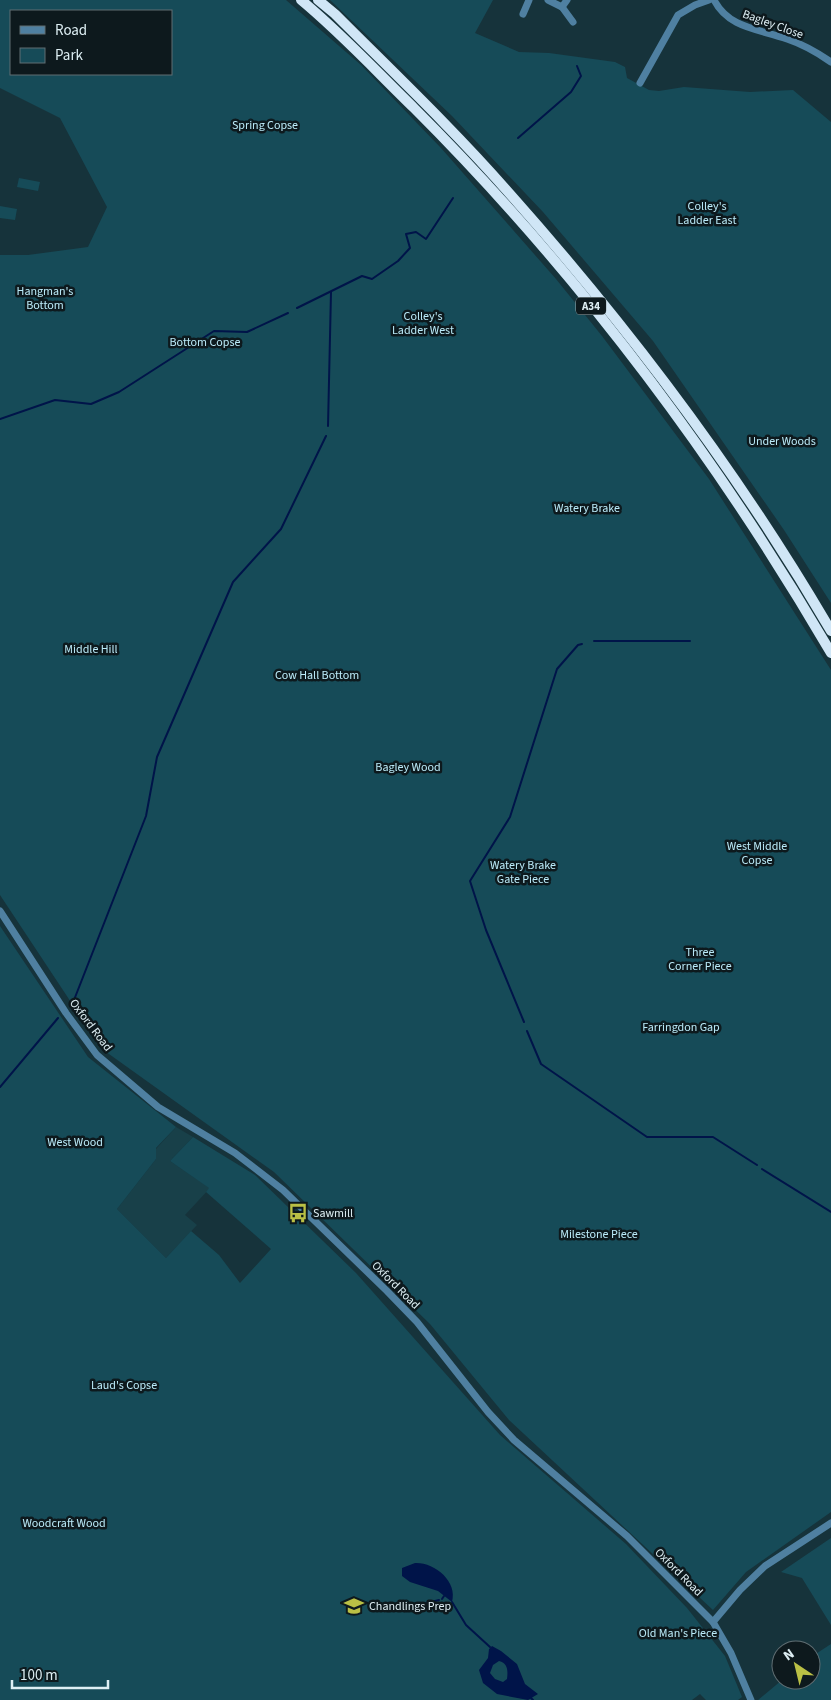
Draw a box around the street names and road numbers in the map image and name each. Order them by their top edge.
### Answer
street label: Bagley Close [740,6,806,43]
road number: A34 [576,298,606,314]
street label: Oxford Road [65,995,116,1055]
street label: Oxford Road [368,1257,424,1313]
street label: Oxford Road [651,1544,707,1600]

